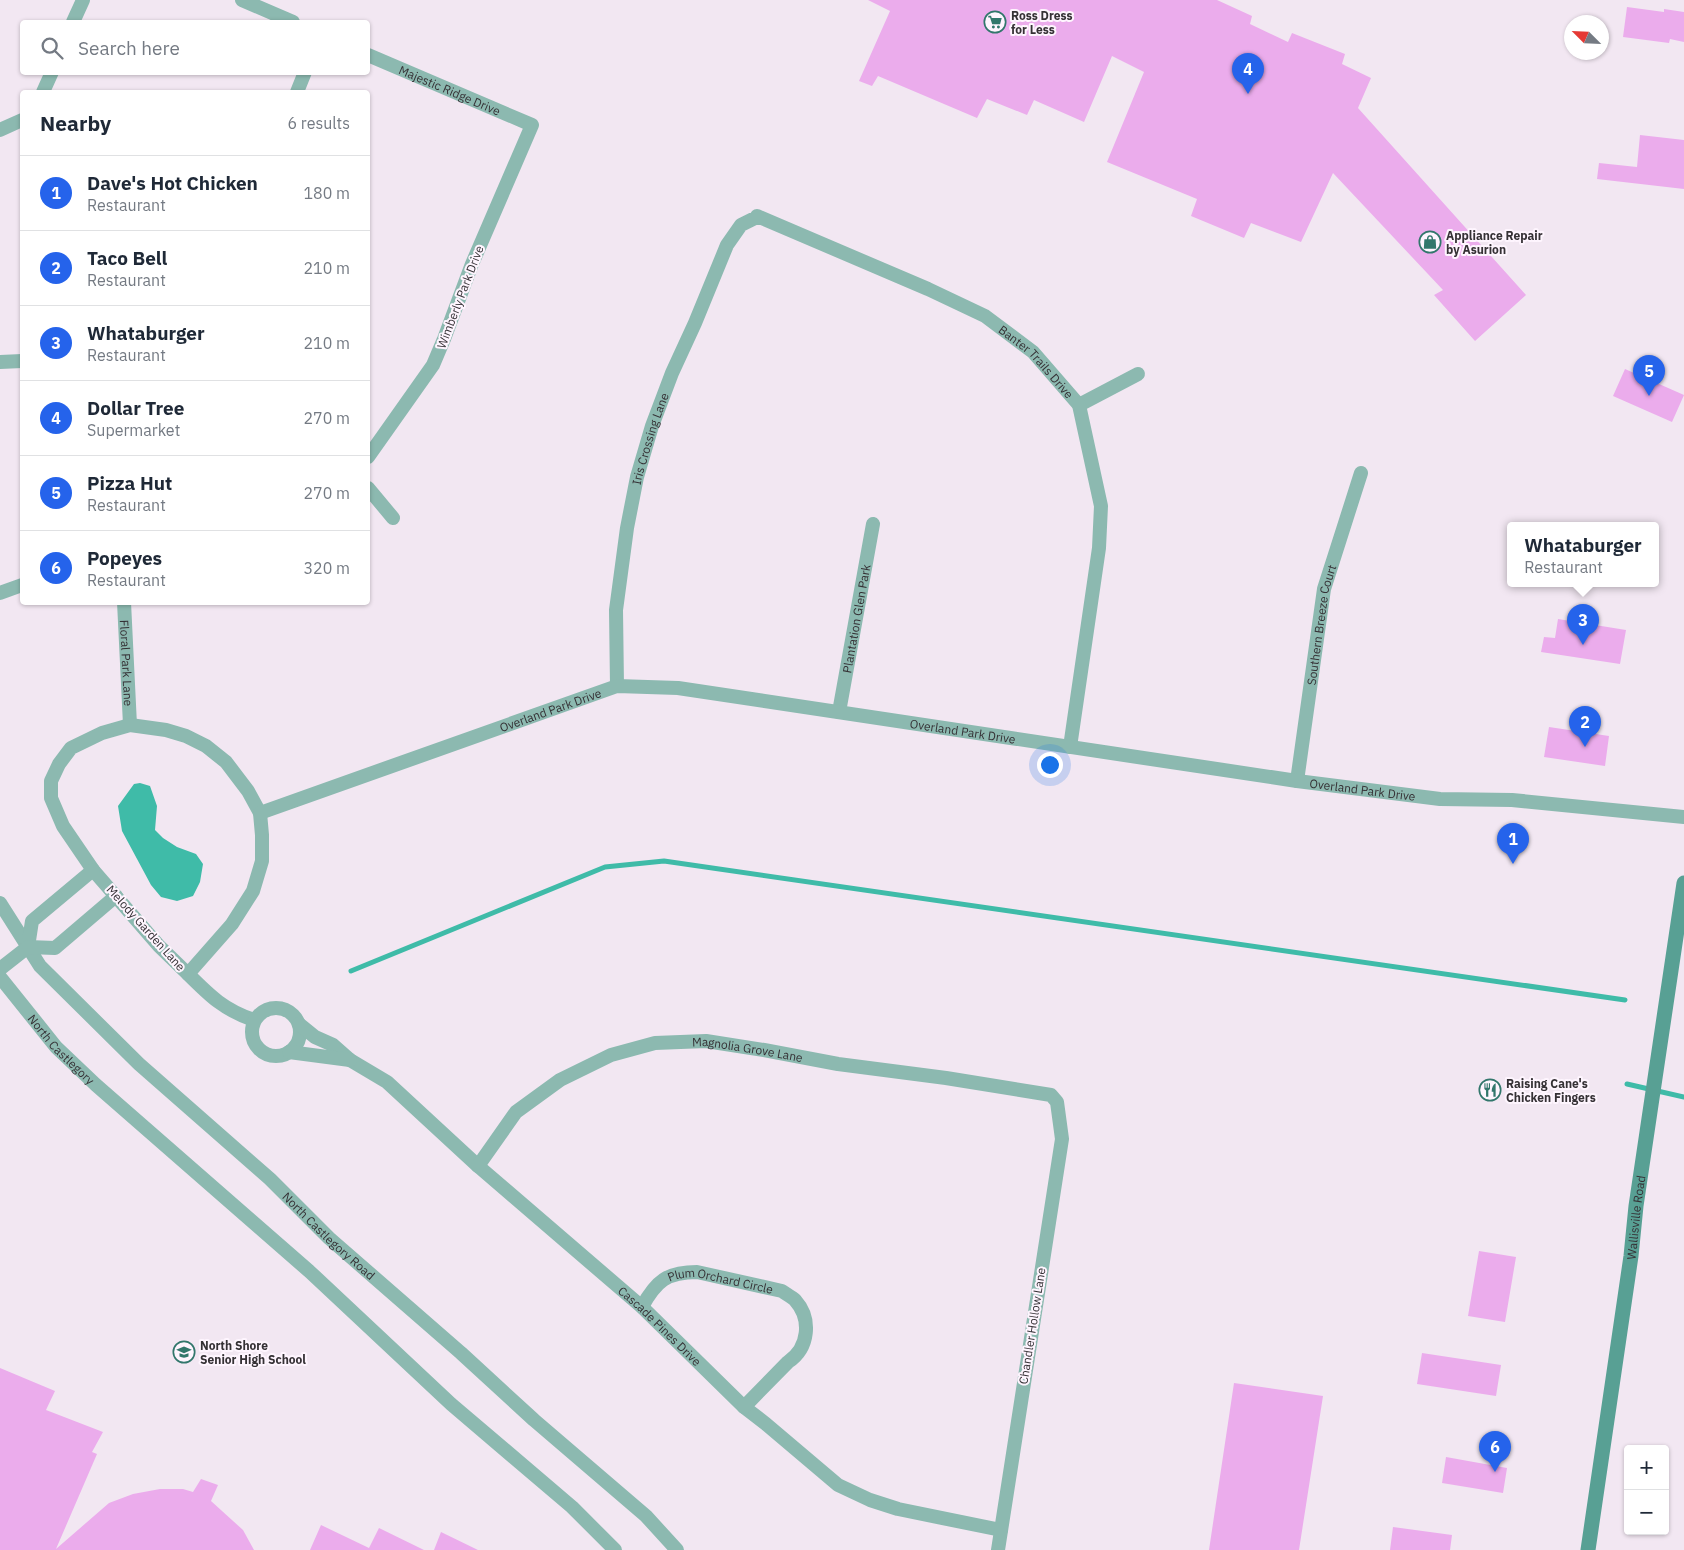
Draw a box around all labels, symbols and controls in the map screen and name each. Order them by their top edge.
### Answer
place label: Ross Dress for Less [1011,8,1072,37]
supermarket icon: Ross Dress for Less [983,10,1007,34]
north arrow [1564,15,1609,60]
search box [20,20,370,75]
icon: search [38,34,66,62]
text: Search here [78,36,180,60]
pin: 4 [1232,53,1264,94]
street label: Majestic Ridge Drive [397,62,503,118]
text: Nearby [40,109,111,137]
text: 6 results [287,113,350,133]
text: Dave's Hot Chicken [87,171,258,195]
text: 1 [51,183,61,203]
text: 180 m [303,183,350,203]
text: Restaurant [87,195,166,215]
place label: Appliance Repair by Asurion [1446,228,1543,257]
shop icon: Appliance Repair by Asurion [1418,230,1442,254]
street label: Wimberly Park Drive [433,243,487,351]
text: Taco Bell [87,246,167,270]
text: 2 [51,258,61,278]
text: 210 m [303,258,350,278]
text: Restaurant [87,270,166,290]
text: Whataburger [87,321,205,345]
street label: Banter Trails Drive [996,322,1077,401]
text: 3 [51,333,61,353]
text: 210 m [303,333,350,353]
text: Restaurant [87,345,166,365]
pin: 5 [1633,355,1665,396]
street label: Iris Crossing Lane [628,390,672,486]
text: Dollar Tree [87,396,184,420]
text: 4 [51,408,61,428]
text: 270 m [303,408,350,428]
text: Supermarket [87,420,180,440]
text: Pizza Hut [87,471,172,495]
text: 5 [51,483,61,503]
text: 270 m [303,483,350,503]
text: Restaurant [87,495,166,515]
popup [1507,522,1659,587]
text: Whataburger [1524,533,1642,557]
text: Popeyes [87,546,162,570]
text: Restaurant [1524,557,1603,577]
text: 6 [51,558,61,578]
text: 320 m [303,558,350,578]
street label: Plantation Glen Park [839,562,873,674]
street label: Southern Breeze Court [1303,563,1339,686]
text: Restaurant [87,570,166,590]
pin: 3 [1567,604,1599,645]
street label: Floral Park Lane [117,619,137,707]
street label: Overland Park Drive [497,685,603,735]
pin: 2 [1569,706,1601,747]
street label: Overland Park Drive [909,715,1017,746]
your location [1037,752,1063,778]
street label: Overland Park Drive [1309,775,1417,803]
pin: 1 [1497,823,1529,864]
street label: Melody Garden Lane [104,882,189,974]
street label: North Castlegory [25,1011,98,1087]
street label: Magnolia Grove Lane [692,1033,805,1065]
place label: Raising Cane's Chicken Fingers [1506,1076,1596,1105]
restaurant icon: Raising Cane's Chicken Fingers [1478,1078,1502,1102]
street label: Wallisville Road [1623,1174,1648,1260]
street label: North Castlegory Road [280,1189,378,1282]
street label: Plum Orchard Circle [665,1264,775,1296]
street label: Chandler Hollow Lane [1015,1266,1049,1385]
street label: Cascade Pines Drive [615,1283,705,1369]
place label: North Shore Senior High School [200,1338,306,1367]
school or university icon: North Shore Senior High School [172,1340,196,1364]
pin: 6 [1479,1431,1511,1472]
map controls [1624,1445,1669,1535]
button: + [1624,1445,1669,1490]
button: − [1624,1490,1669,1535]

